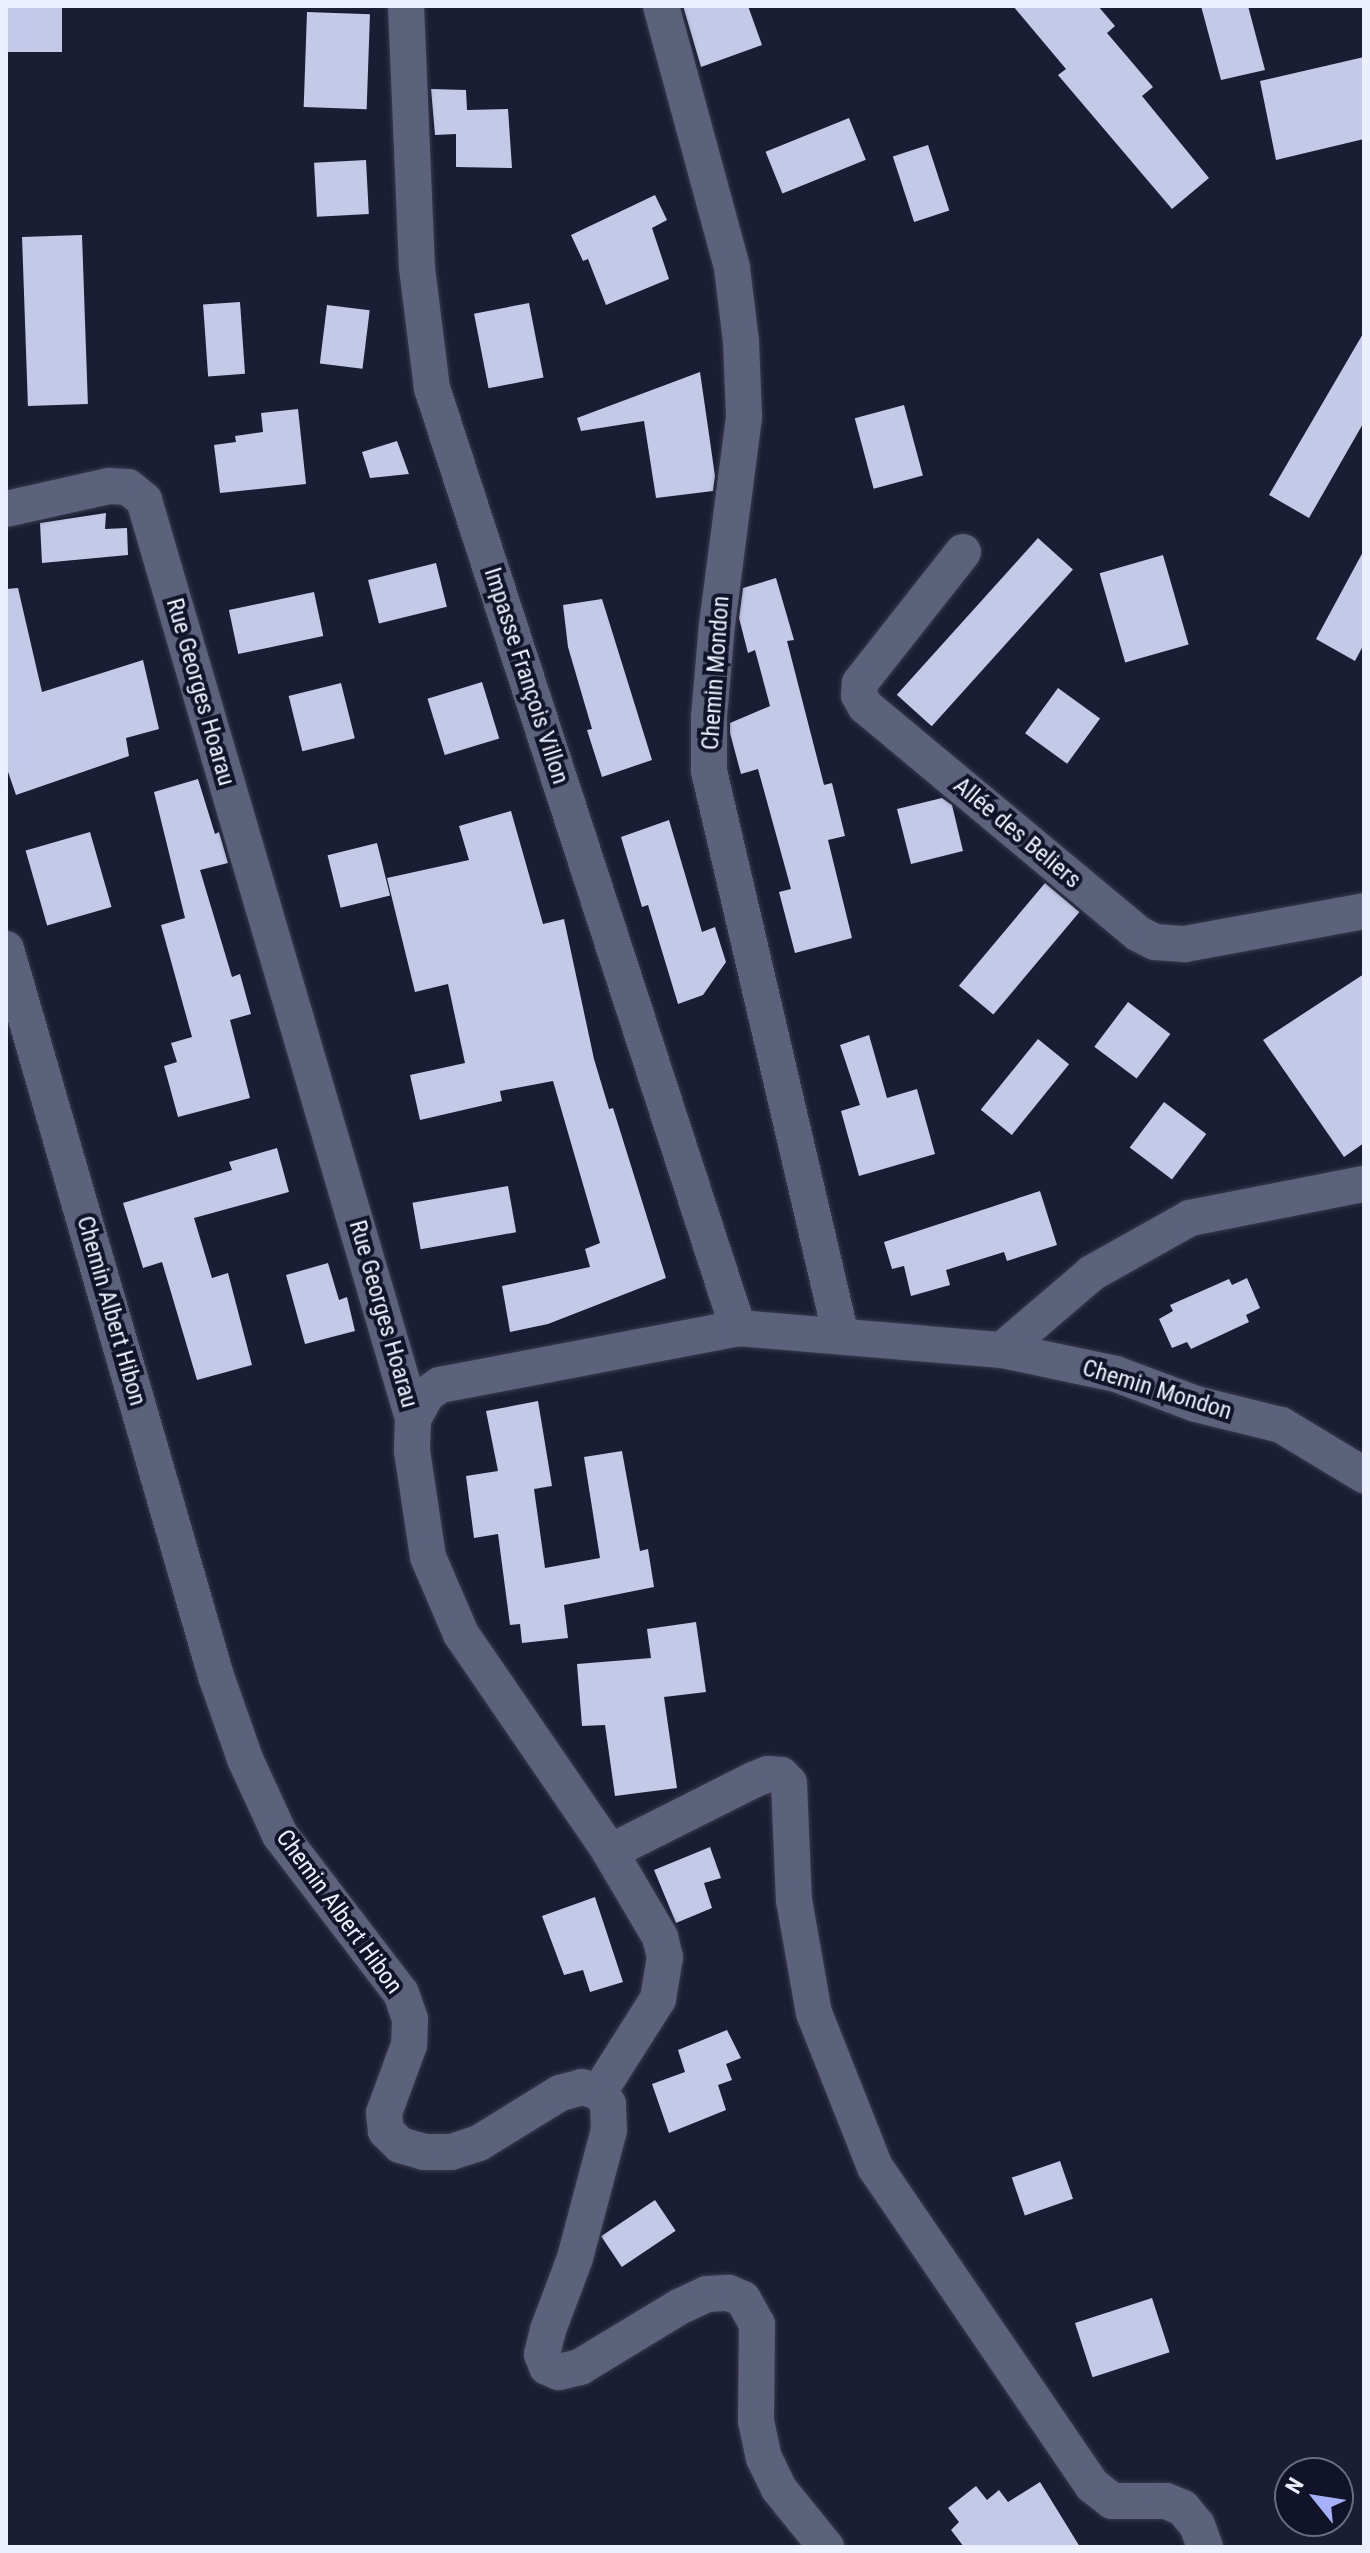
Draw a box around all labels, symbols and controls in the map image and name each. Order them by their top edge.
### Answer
street label: Impasse François Villon [477,564,575,788]
street label: Rue Georges Hoarau [159,595,241,789]
street label: Chemin Mondon [696,595,736,751]
street label: Allée des Beliers [947,771,1087,895]
street label: Chemin Albert Hibon [70,1213,152,1409]
street label: Rue Georges Hoarau [342,1217,424,1411]
street label: Chemin Mondon [1079,1354,1235,1426]
street label: Chemin Albert Hibon [270,1824,408,2000]
north arrow [1274,2457,1354,2537]
text: N [1280,2474,1309,2498]

